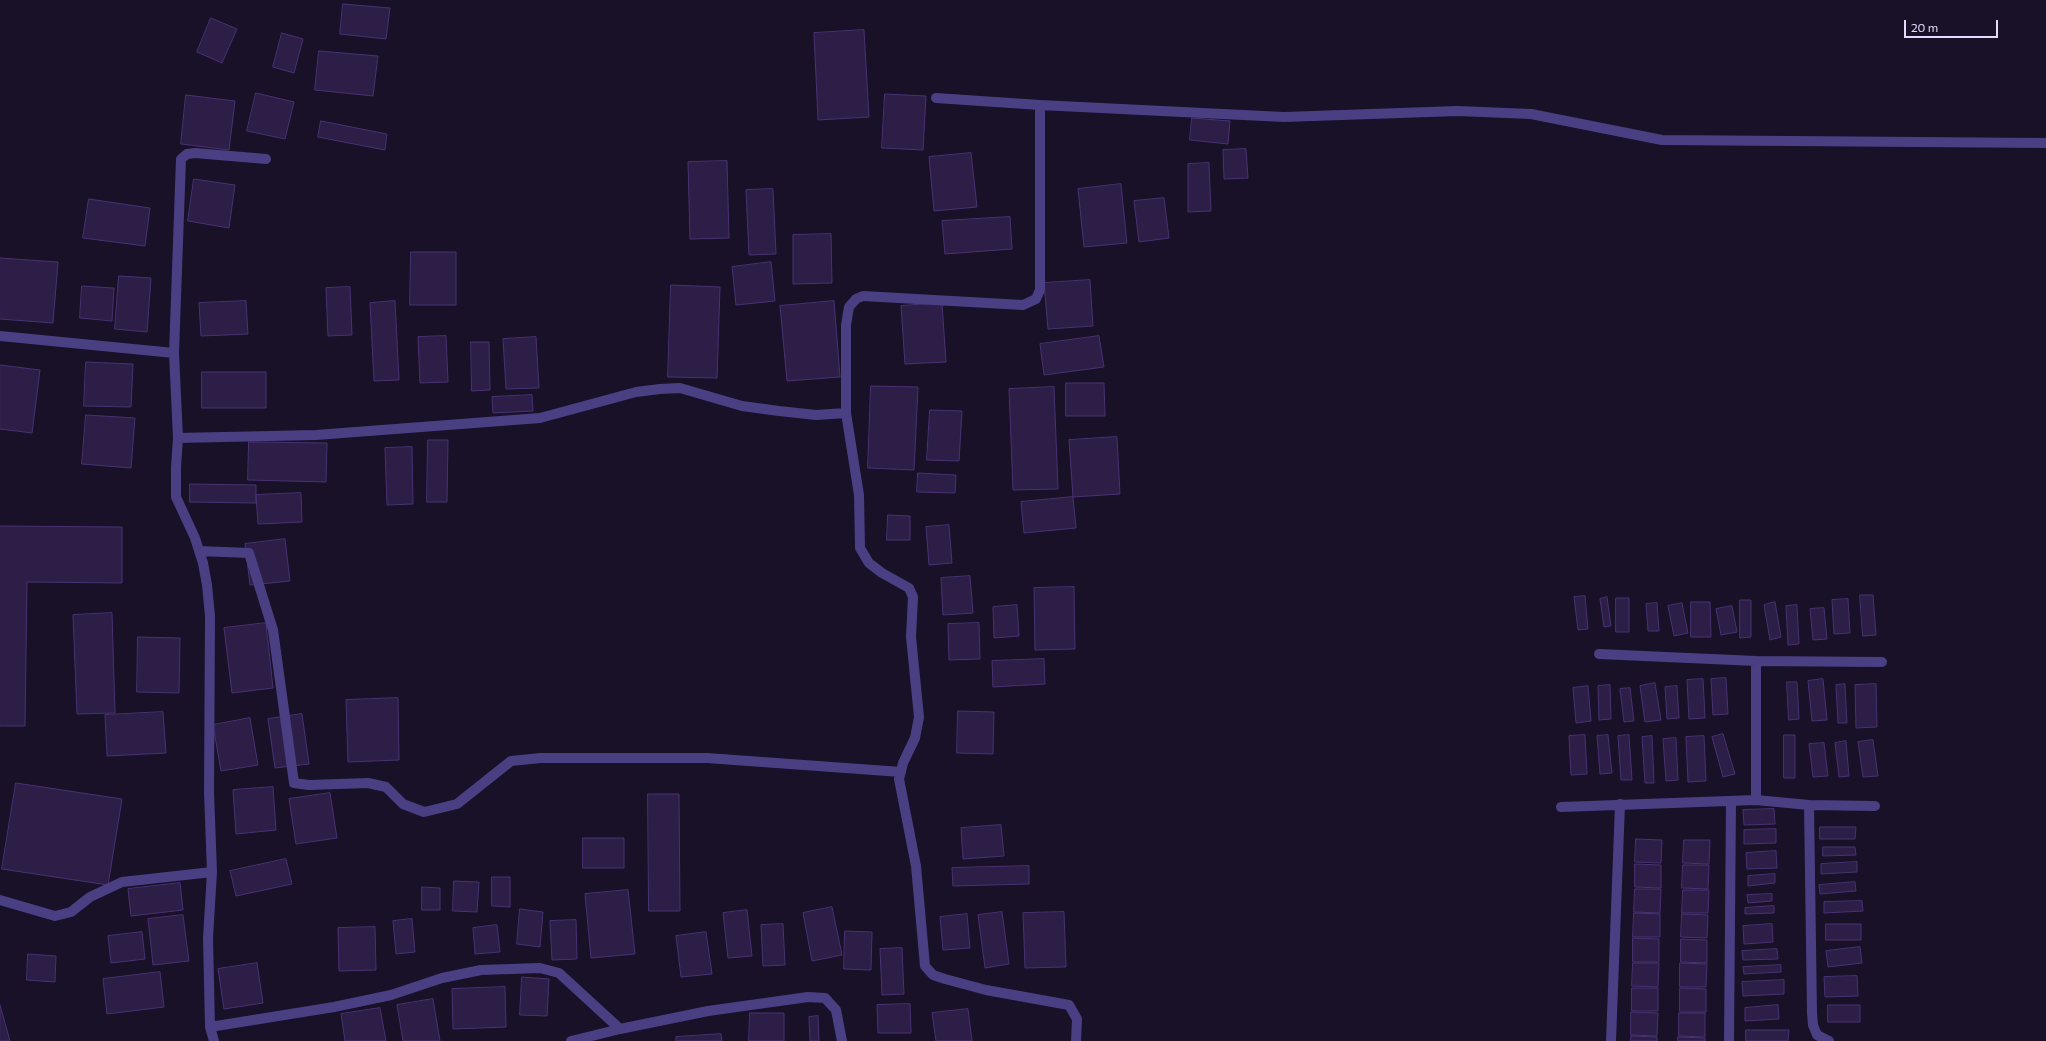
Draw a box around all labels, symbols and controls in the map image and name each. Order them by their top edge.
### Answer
scale bar [1906,12,2000,38]
text: 20 m [1911,20,1938,34]

